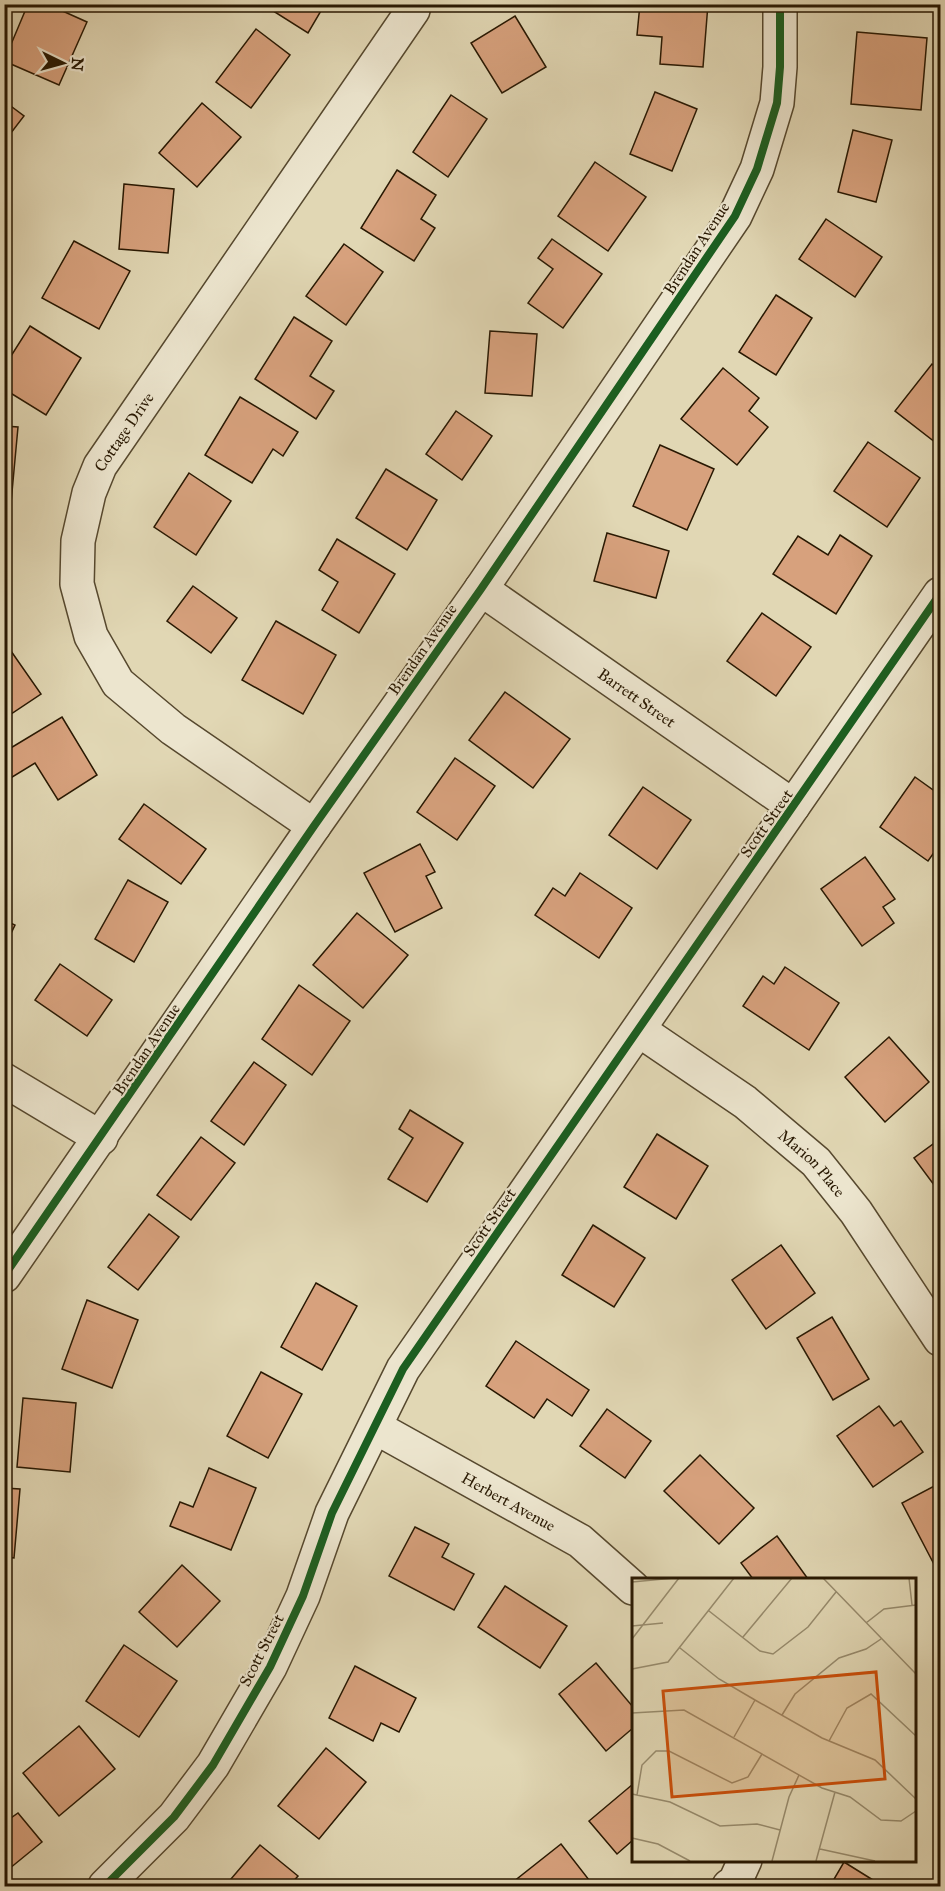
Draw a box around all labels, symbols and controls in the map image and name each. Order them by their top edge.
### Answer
north arrow [33,33,93,93]
text: N [67,57,88,72]
street label: Brendan Avenue [659,198,734,298]
street label: Cottage Drive [90,388,158,475]
street label: Brendan Avenue [384,600,461,698]
street label: Barrett Street [594,664,680,732]
street label: Scott Street [736,785,797,861]
street label: Brendan Avenue [109,999,184,1099]
street label: Marion Place [775,1126,849,1201]
street label: Scott Street [459,1184,520,1260]
street label: Herbert Avenue [458,1468,559,1536]
inset map [632,1578,915,1861]
street label: Scott Street [235,1611,288,1690]

